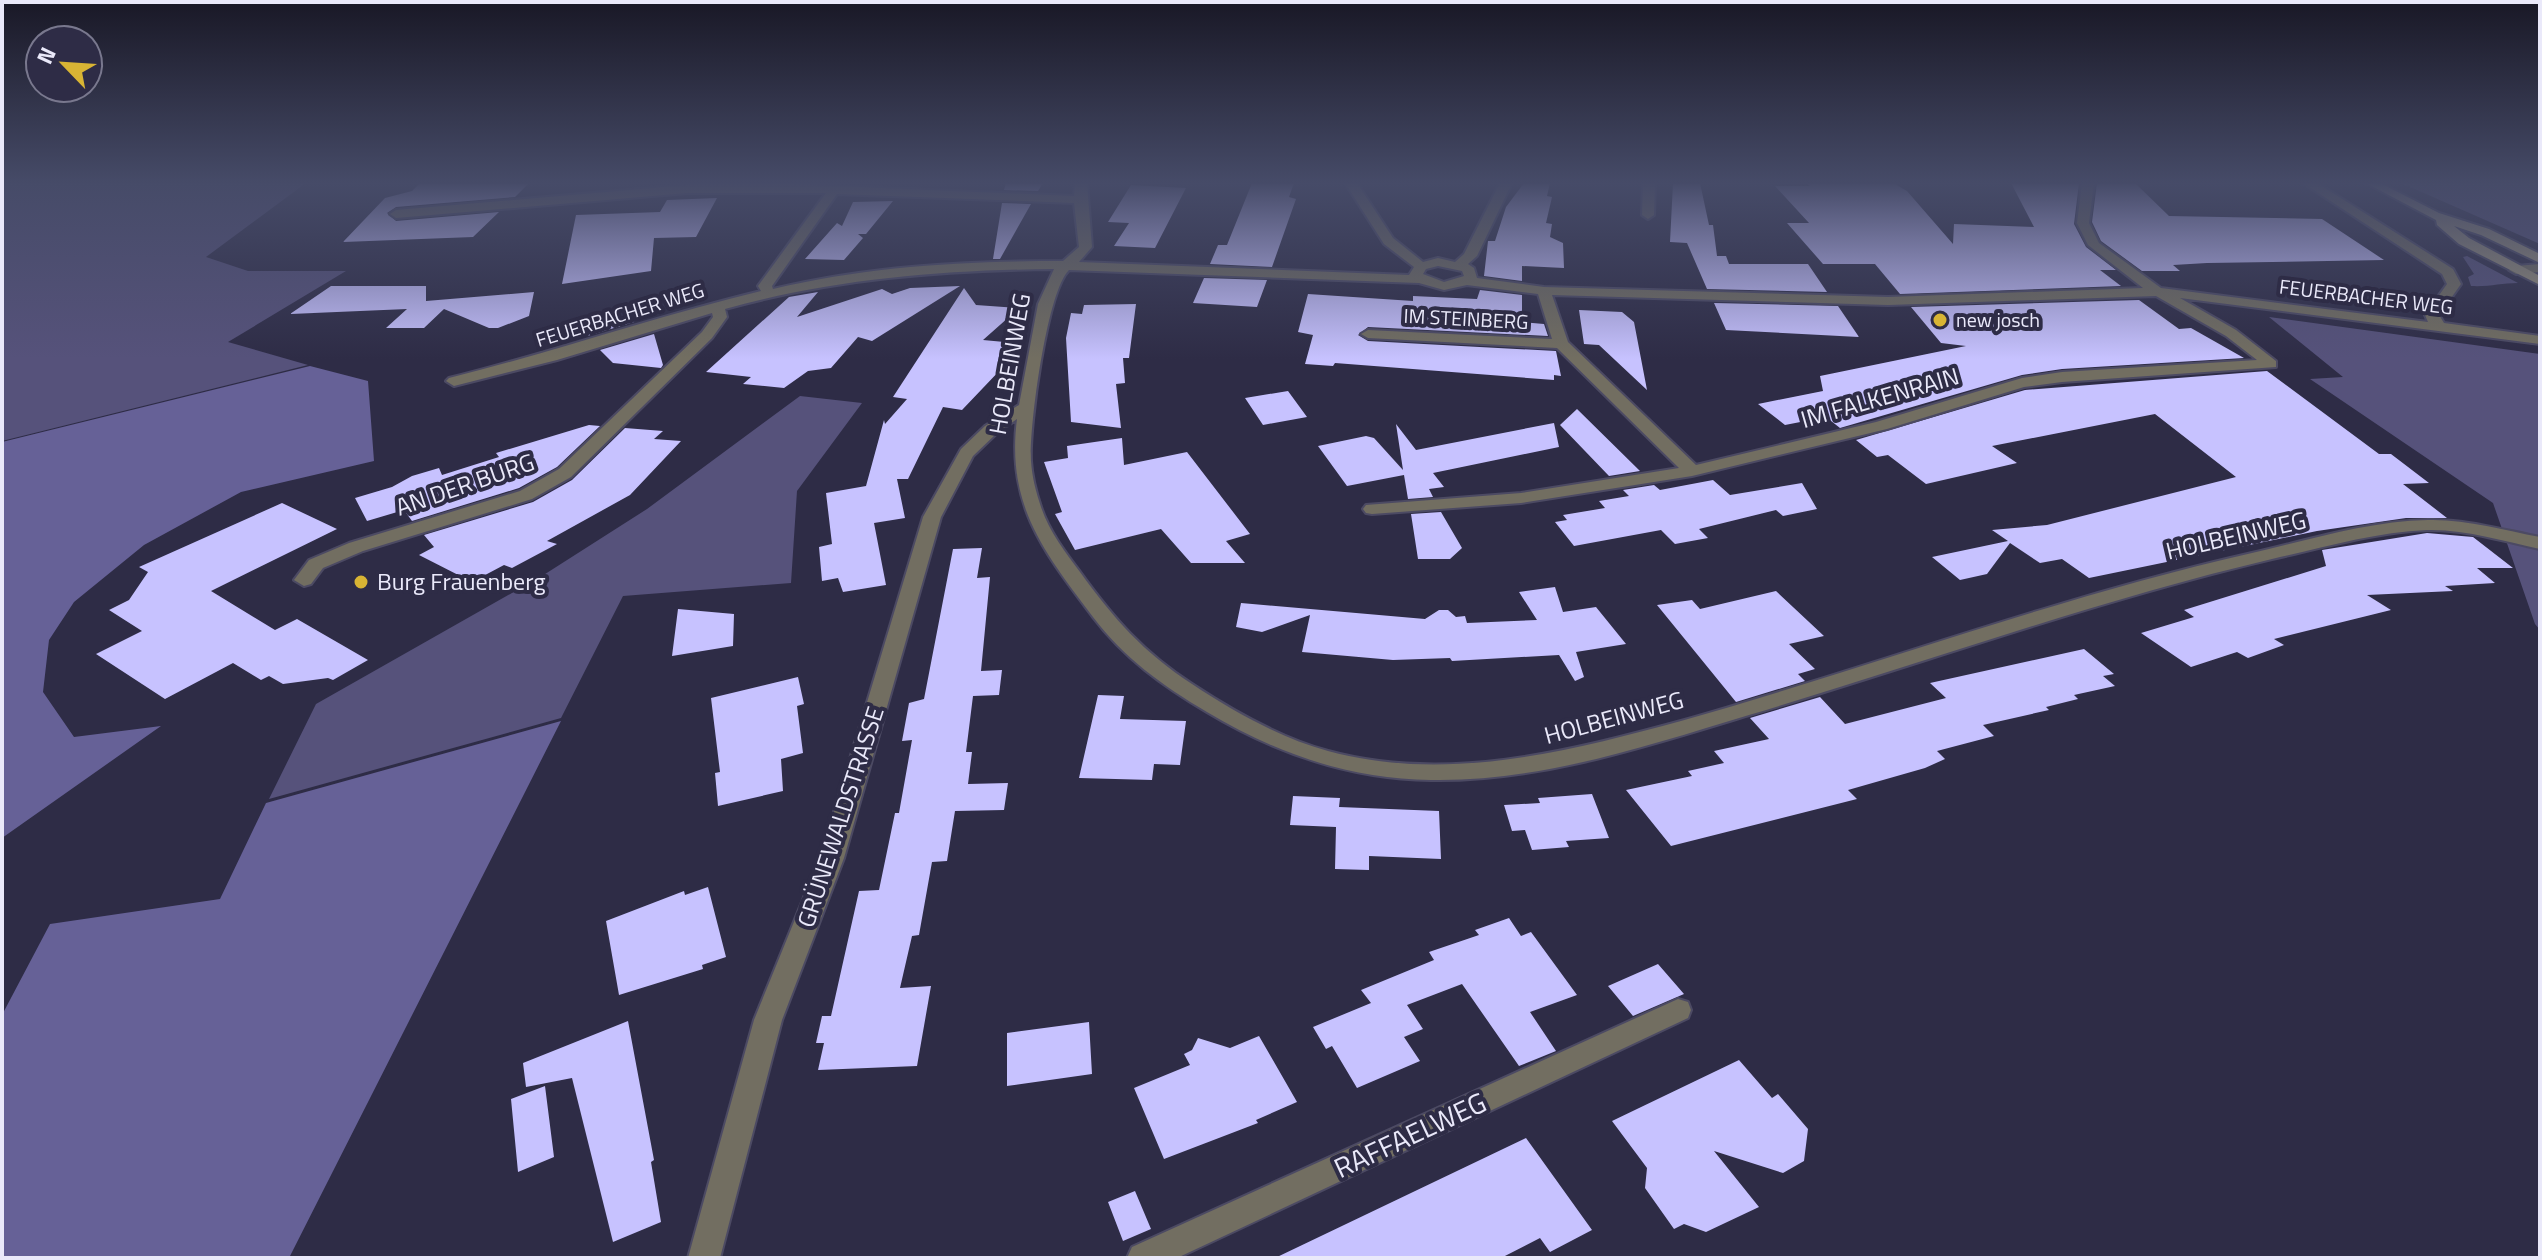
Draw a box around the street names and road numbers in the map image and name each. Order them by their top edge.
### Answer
street label: FEUERBACHER WEG [2277,270,2455,323]
street label: FEUERBACHER WEG [532,274,708,355]
street label: HOLBEINWEG [979,290,1039,437]
street label: IM STEINBERG [1403,300,1529,337]
street label: IM FALKENRAIN [1796,357,1963,437]
street label: AN DER BURG [391,444,539,525]
street label: HOLBEINWEG [2162,501,2309,569]
street label: HOLBEINWEG [1540,681,1687,753]
street label: GRÜNEWALDSTRASSE [787,702,893,932]
street label: RAFFAELWEG [1326,1080,1493,1189]

